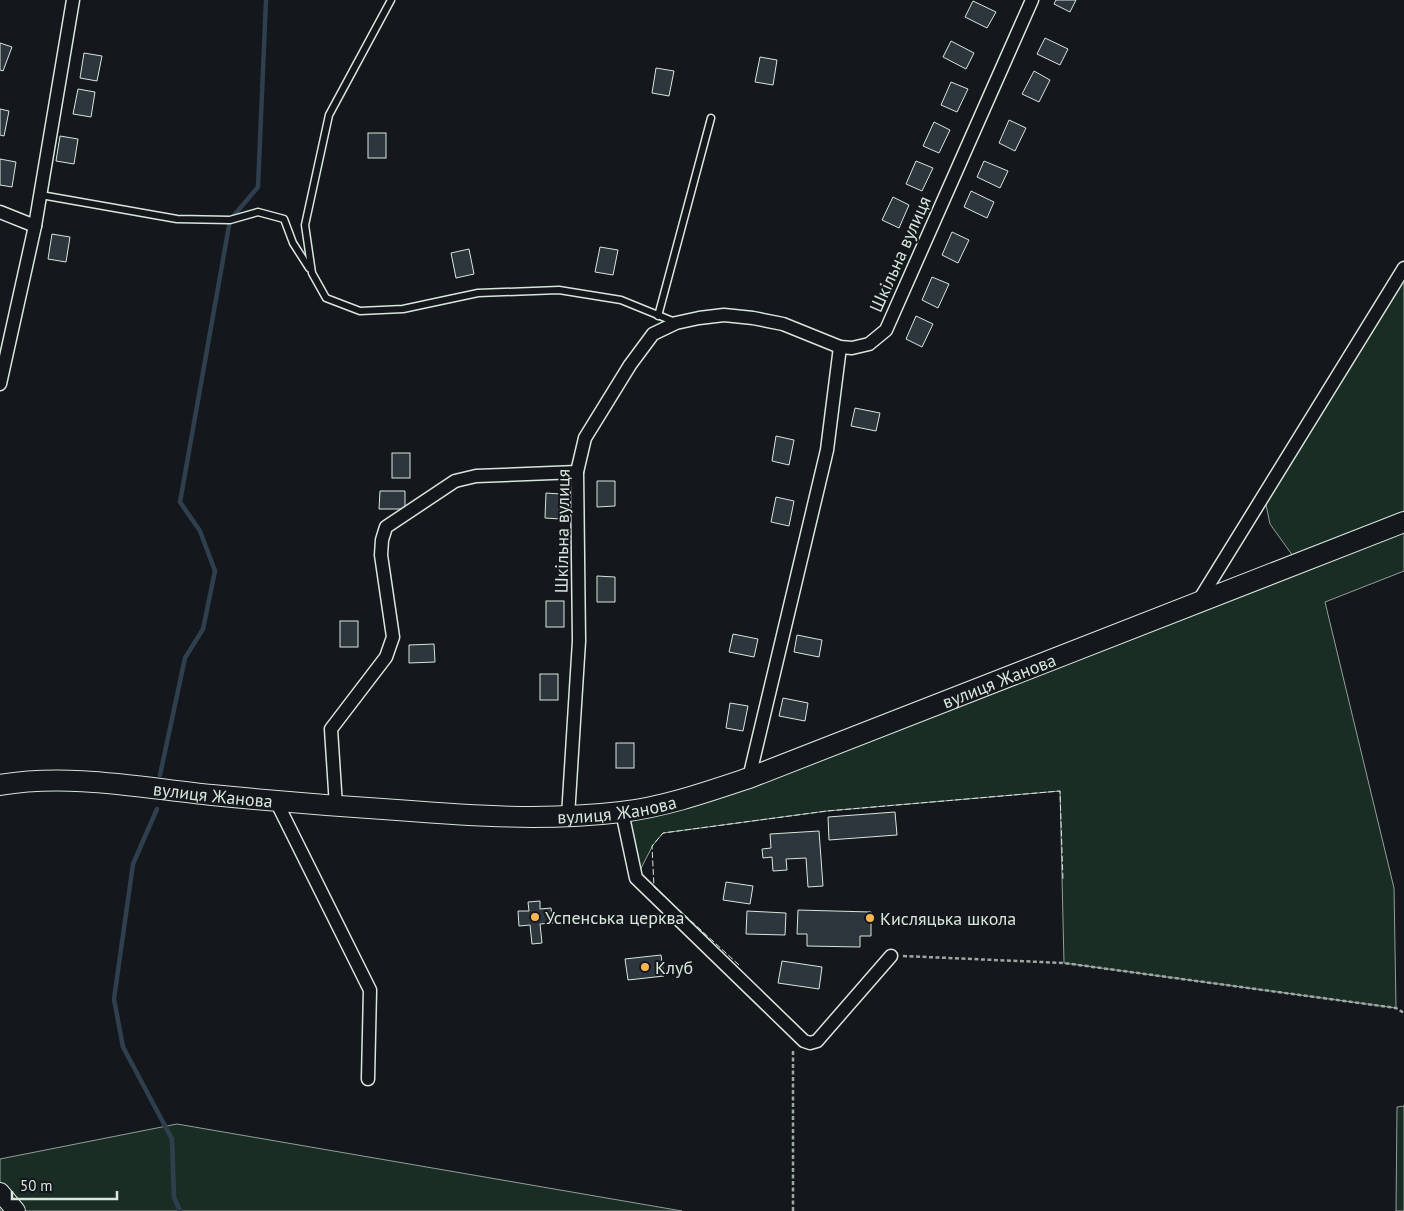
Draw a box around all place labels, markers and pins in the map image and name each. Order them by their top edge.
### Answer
place label: Успенська церква [545,906,684,929]
place label: Кисляцька школа [880,907,1016,930]
marker: Успенська церква [529,911,541,923]
marker: Кисляцька школа [864,912,876,924]
place label: Клуб [655,956,693,979]
marker: Клуб [639,961,651,973]

